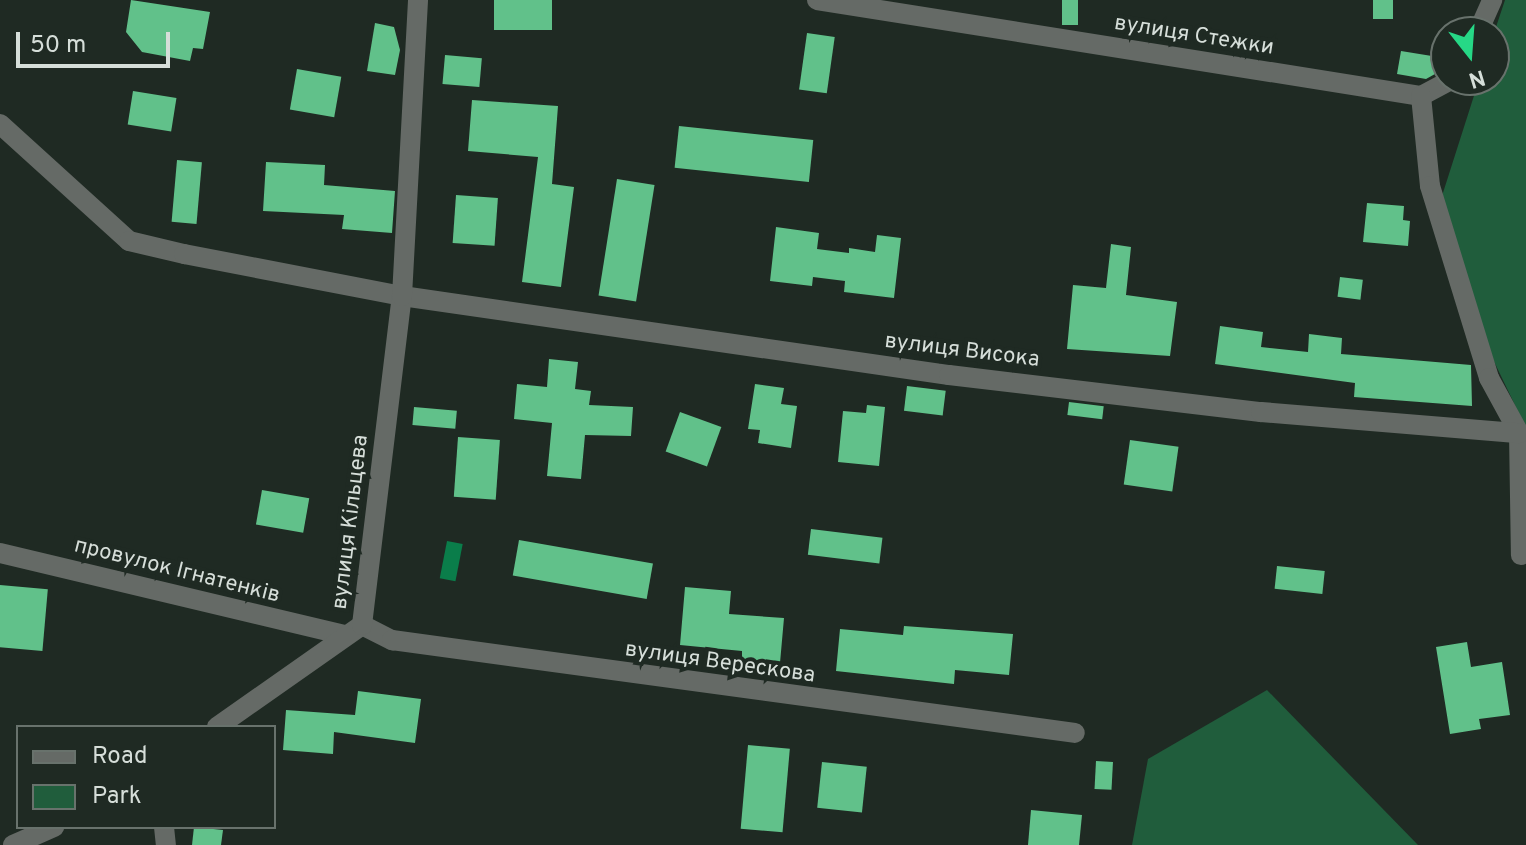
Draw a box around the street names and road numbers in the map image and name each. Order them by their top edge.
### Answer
street label: вулиця Стежки [1112,10,1276,62]
street label: вулиця Висока [883,328,1041,374]
street label: вулиця Кільцева [327,433,375,611]
street label: провулок Ігнатенків [71,533,283,609]
street label: вулиця Верескова [623,637,817,689]

